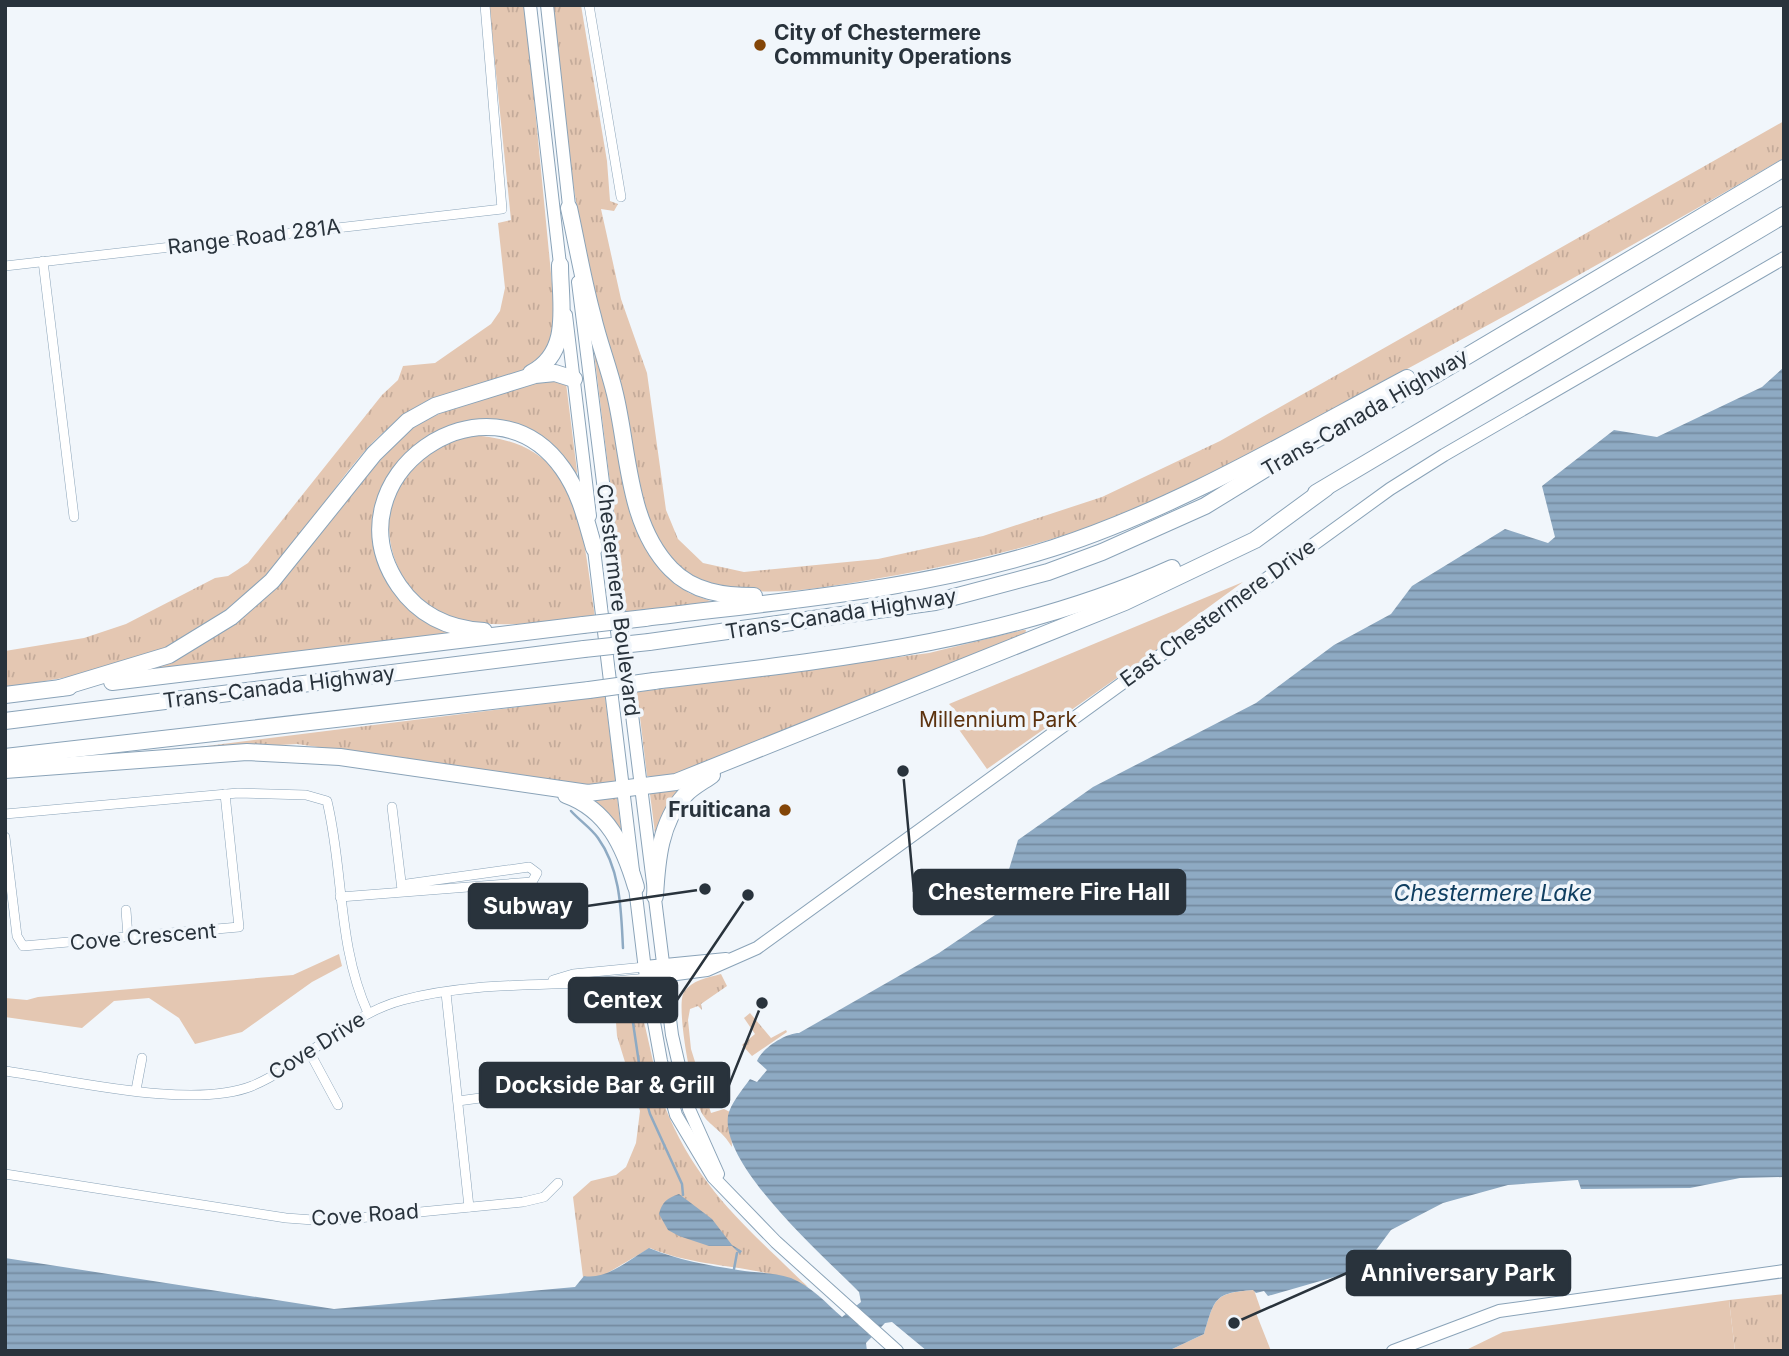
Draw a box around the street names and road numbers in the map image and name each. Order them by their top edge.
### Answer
street label: Range Road 281A [166,213,342,260]
street label: Trans-Canada Highway [1257,343,1472,482]
street label: Chestermere Boulevard [592,482,645,718]
street label: East Chestermere Drive [1115,533,1320,692]
street label: Trans-Canada Highway [724,583,958,644]
street label: Trans-Canada Highway [161,660,397,713]
street label: Cove Crescent [69,918,217,955]
street label: Cove Drive [264,1006,370,1085]
street label: Cove Road [310,1198,420,1231]

